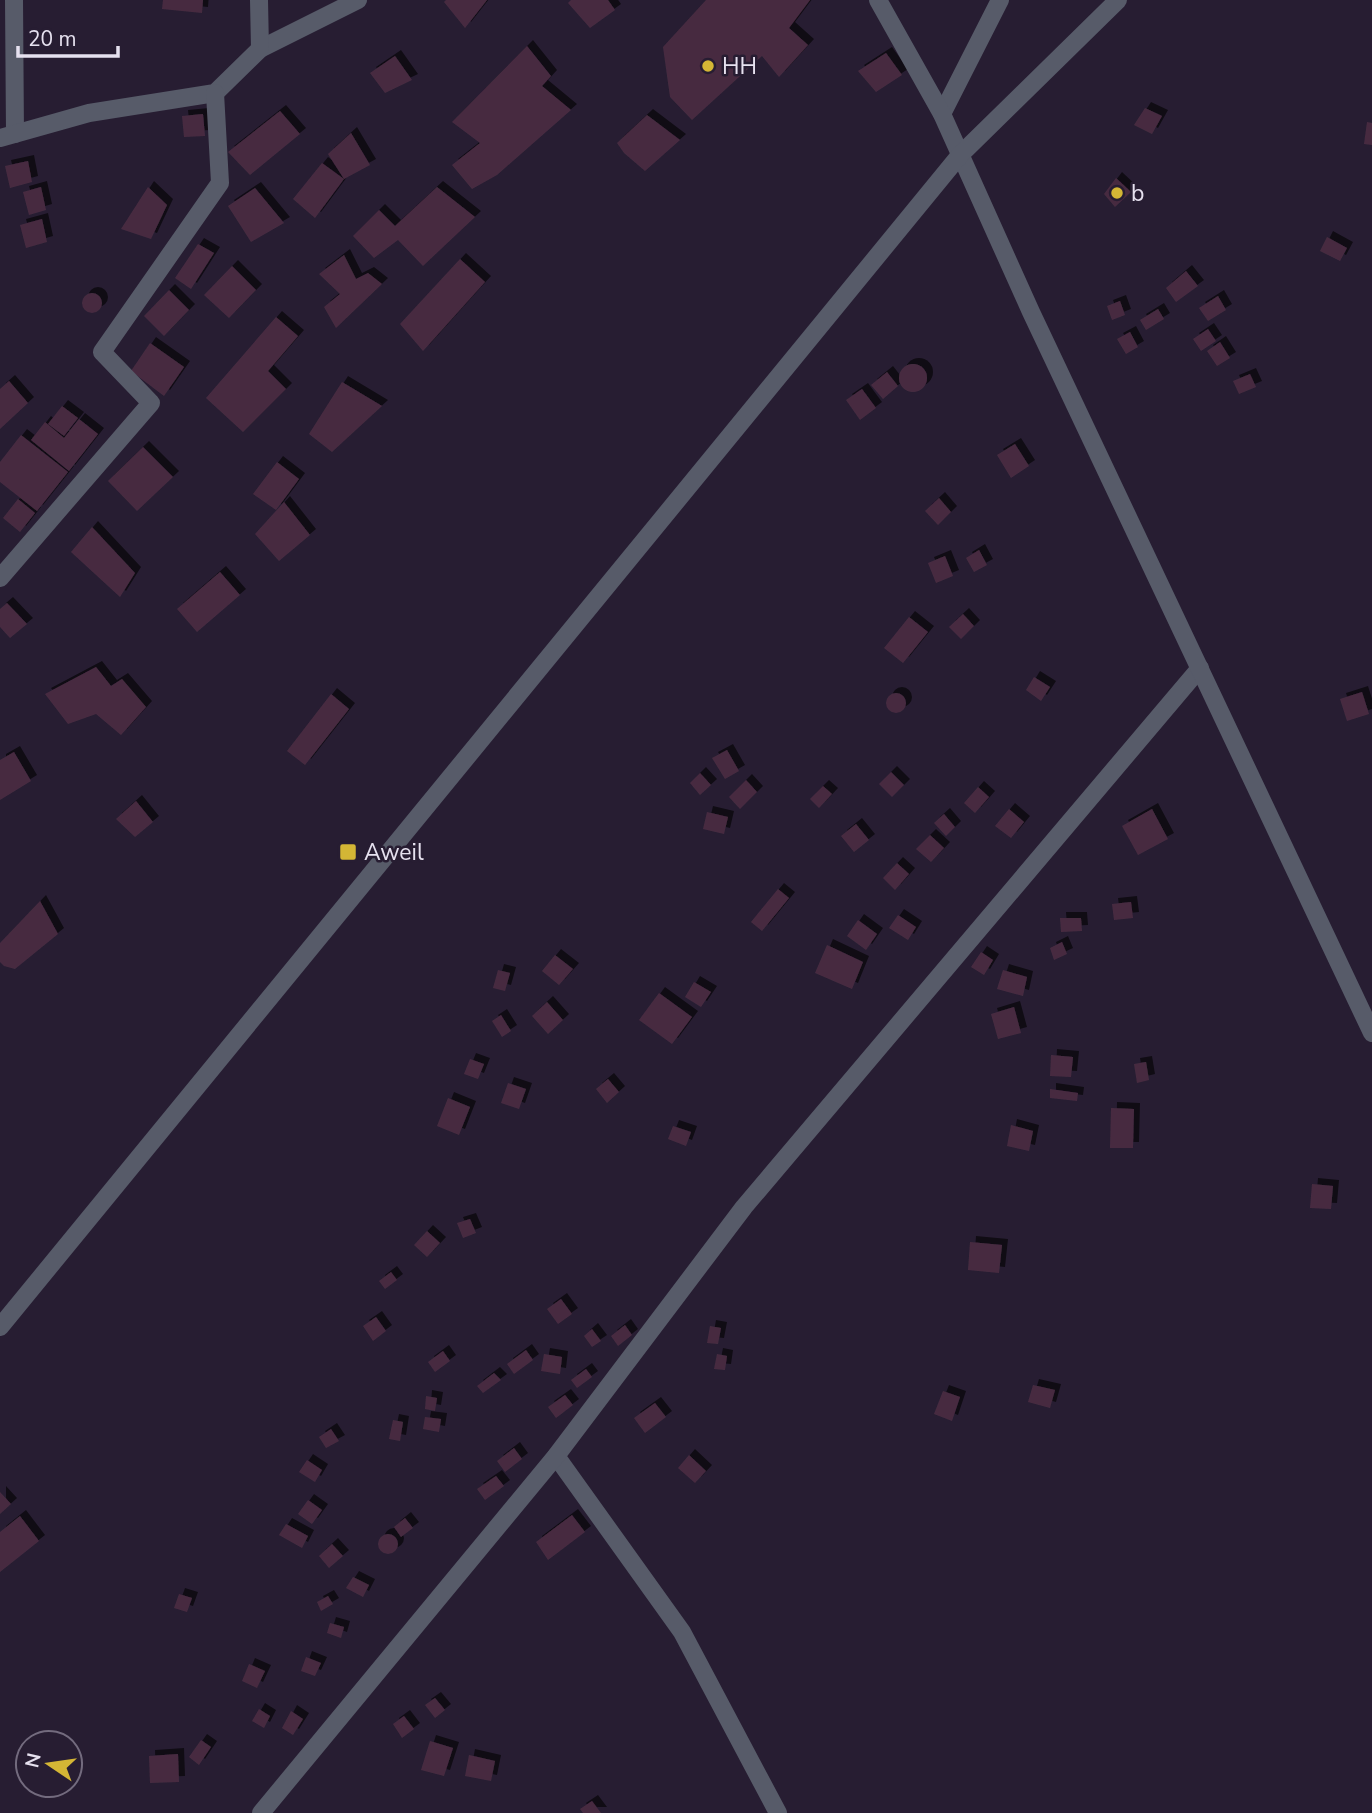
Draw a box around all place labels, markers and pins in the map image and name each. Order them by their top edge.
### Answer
place label: HH [722,51,757,82]
marker: HH [700,58,716,74]
place label: b [1131,178,1144,209]
marker: b [1109,185,1125,201]
place label: Aweil [364,837,424,868]
marker: Aweil [338,842,358,862]

